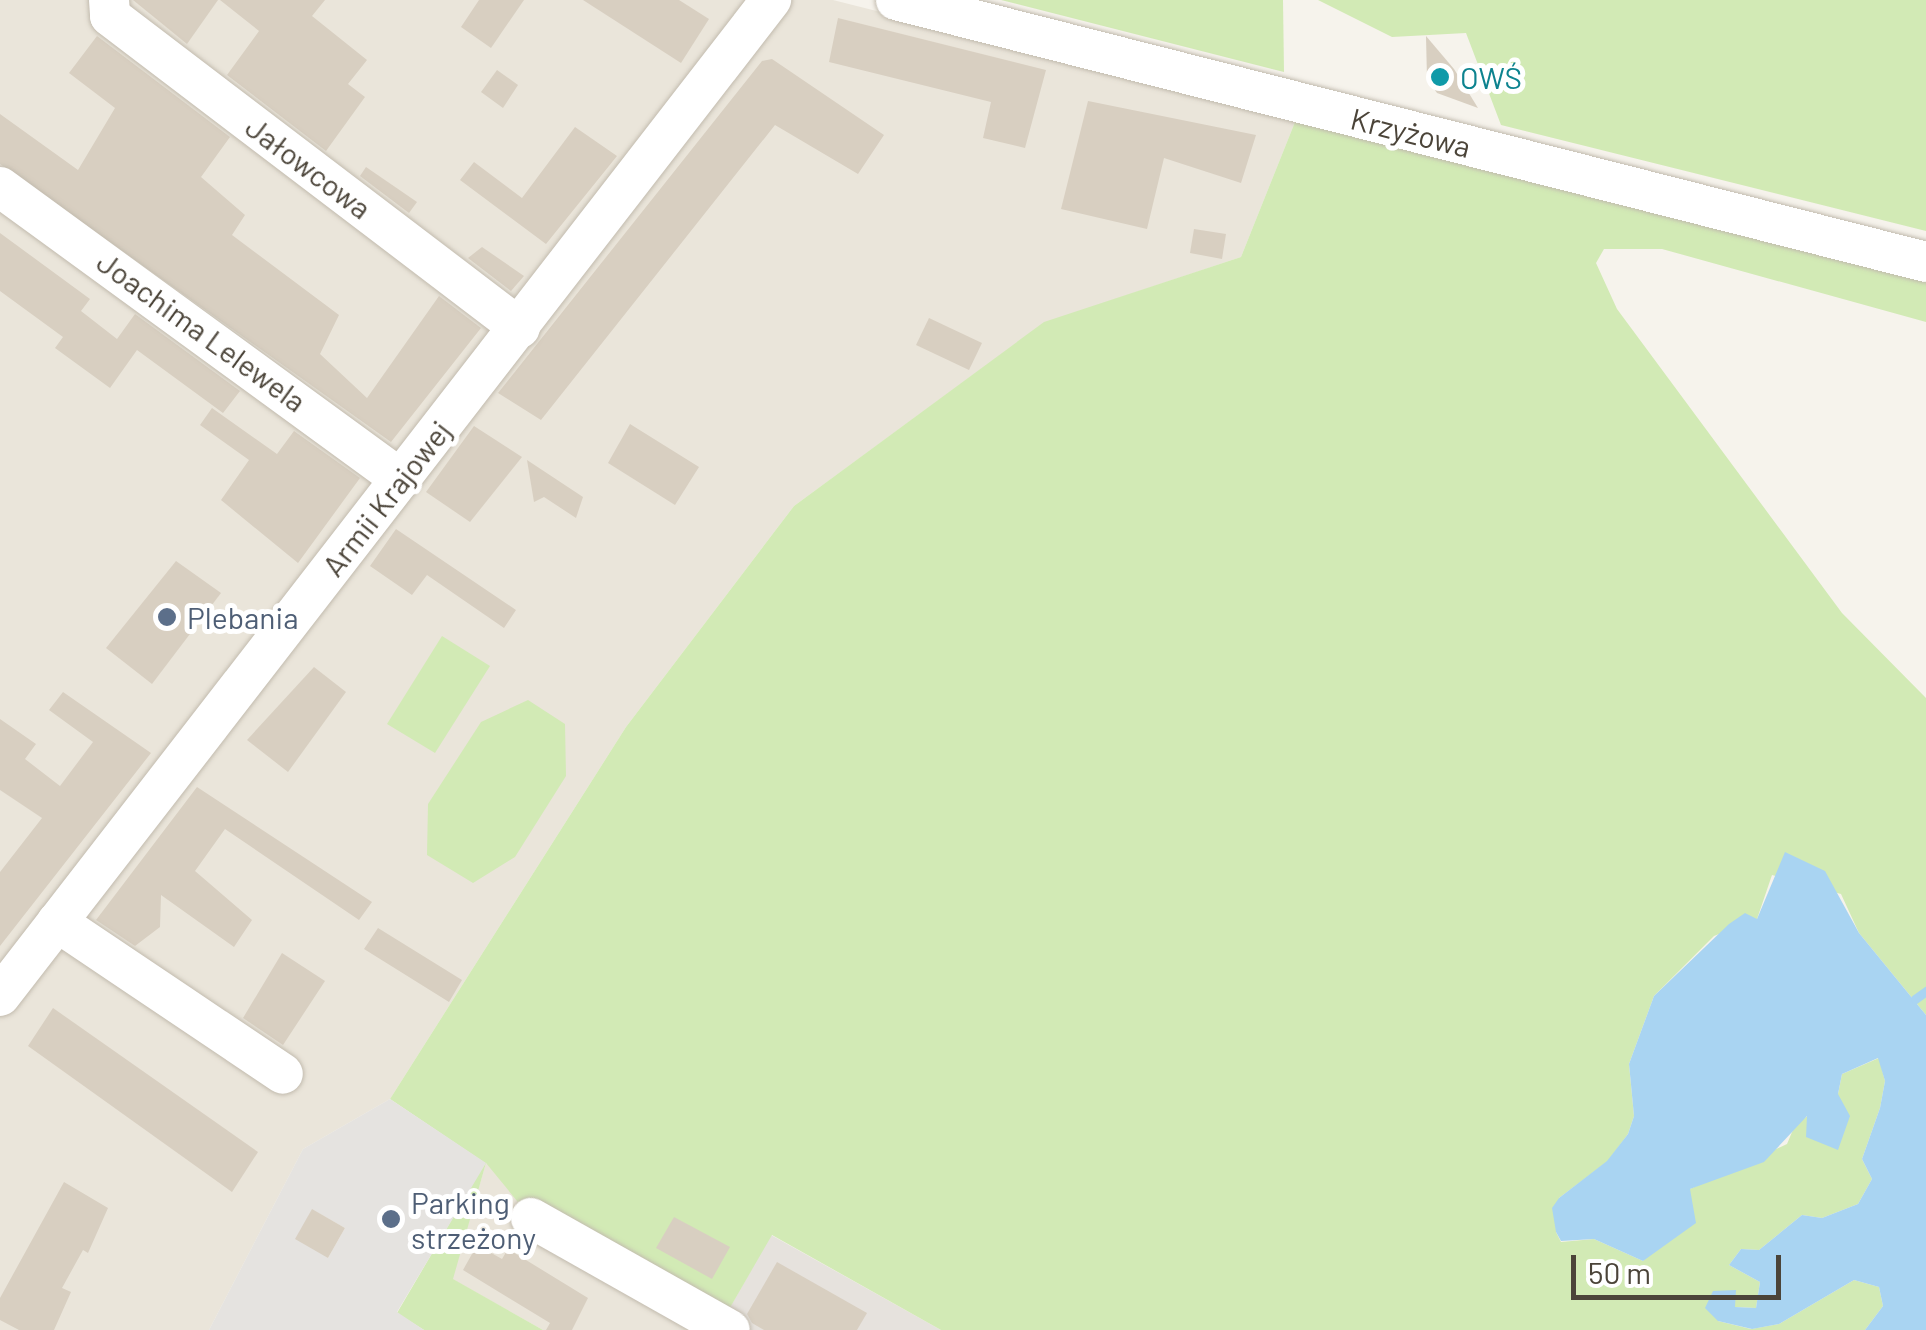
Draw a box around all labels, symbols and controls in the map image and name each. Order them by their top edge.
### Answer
place label: OWŚ [1460,59,1522,95]
marker: OWŚ [1429,66,1451,88]
street label: Krzyżowa [1347,100,1475,164]
street label: Jałowcowa [239,108,379,226]
street label: Joachima Lelewela [91,243,313,419]
street label: Armii Krajowej [314,413,458,583]
place label: Plebania [187,599,299,635]
marker: Plebania [156,606,178,628]
place label: Parking strzeżony [411,1184,536,1254]
marker: Parking strzeżony [380,1208,402,1230]
scale bar [1576,1235,1786,1297]
text: 50 m [1588,1254,1651,1290]

